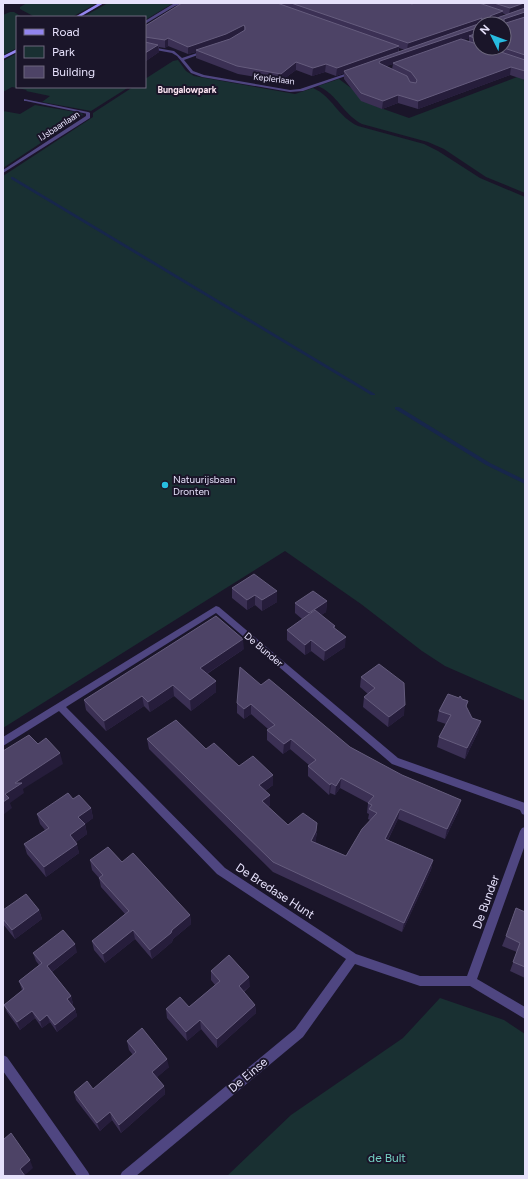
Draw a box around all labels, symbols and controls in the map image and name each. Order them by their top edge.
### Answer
legend [16,16,146,88]
north arrow [472,16,512,56]
text: N [477,22,493,37]
text: Road [52,25,80,39]
text: Park [52,45,75,59]
text: Building [52,65,95,79]
street label: Keplerlaan [253,70,295,87]
district label: Bungalowpark [157,84,217,95]
street label: IJsbaanlaan [36,108,81,143]
place label: Natuurijsbaan Dronten [173,473,236,498]
marker: Natuurijsbaan Dronten [160,480,170,490]
street label: De Bunder [242,629,286,670]
street label: De Bredase Hunt [233,860,317,922]
street label: De Bunder [470,873,502,931]
street label: De Einse [226,1054,271,1095]
park label: de Bult [368,1151,406,1165]

